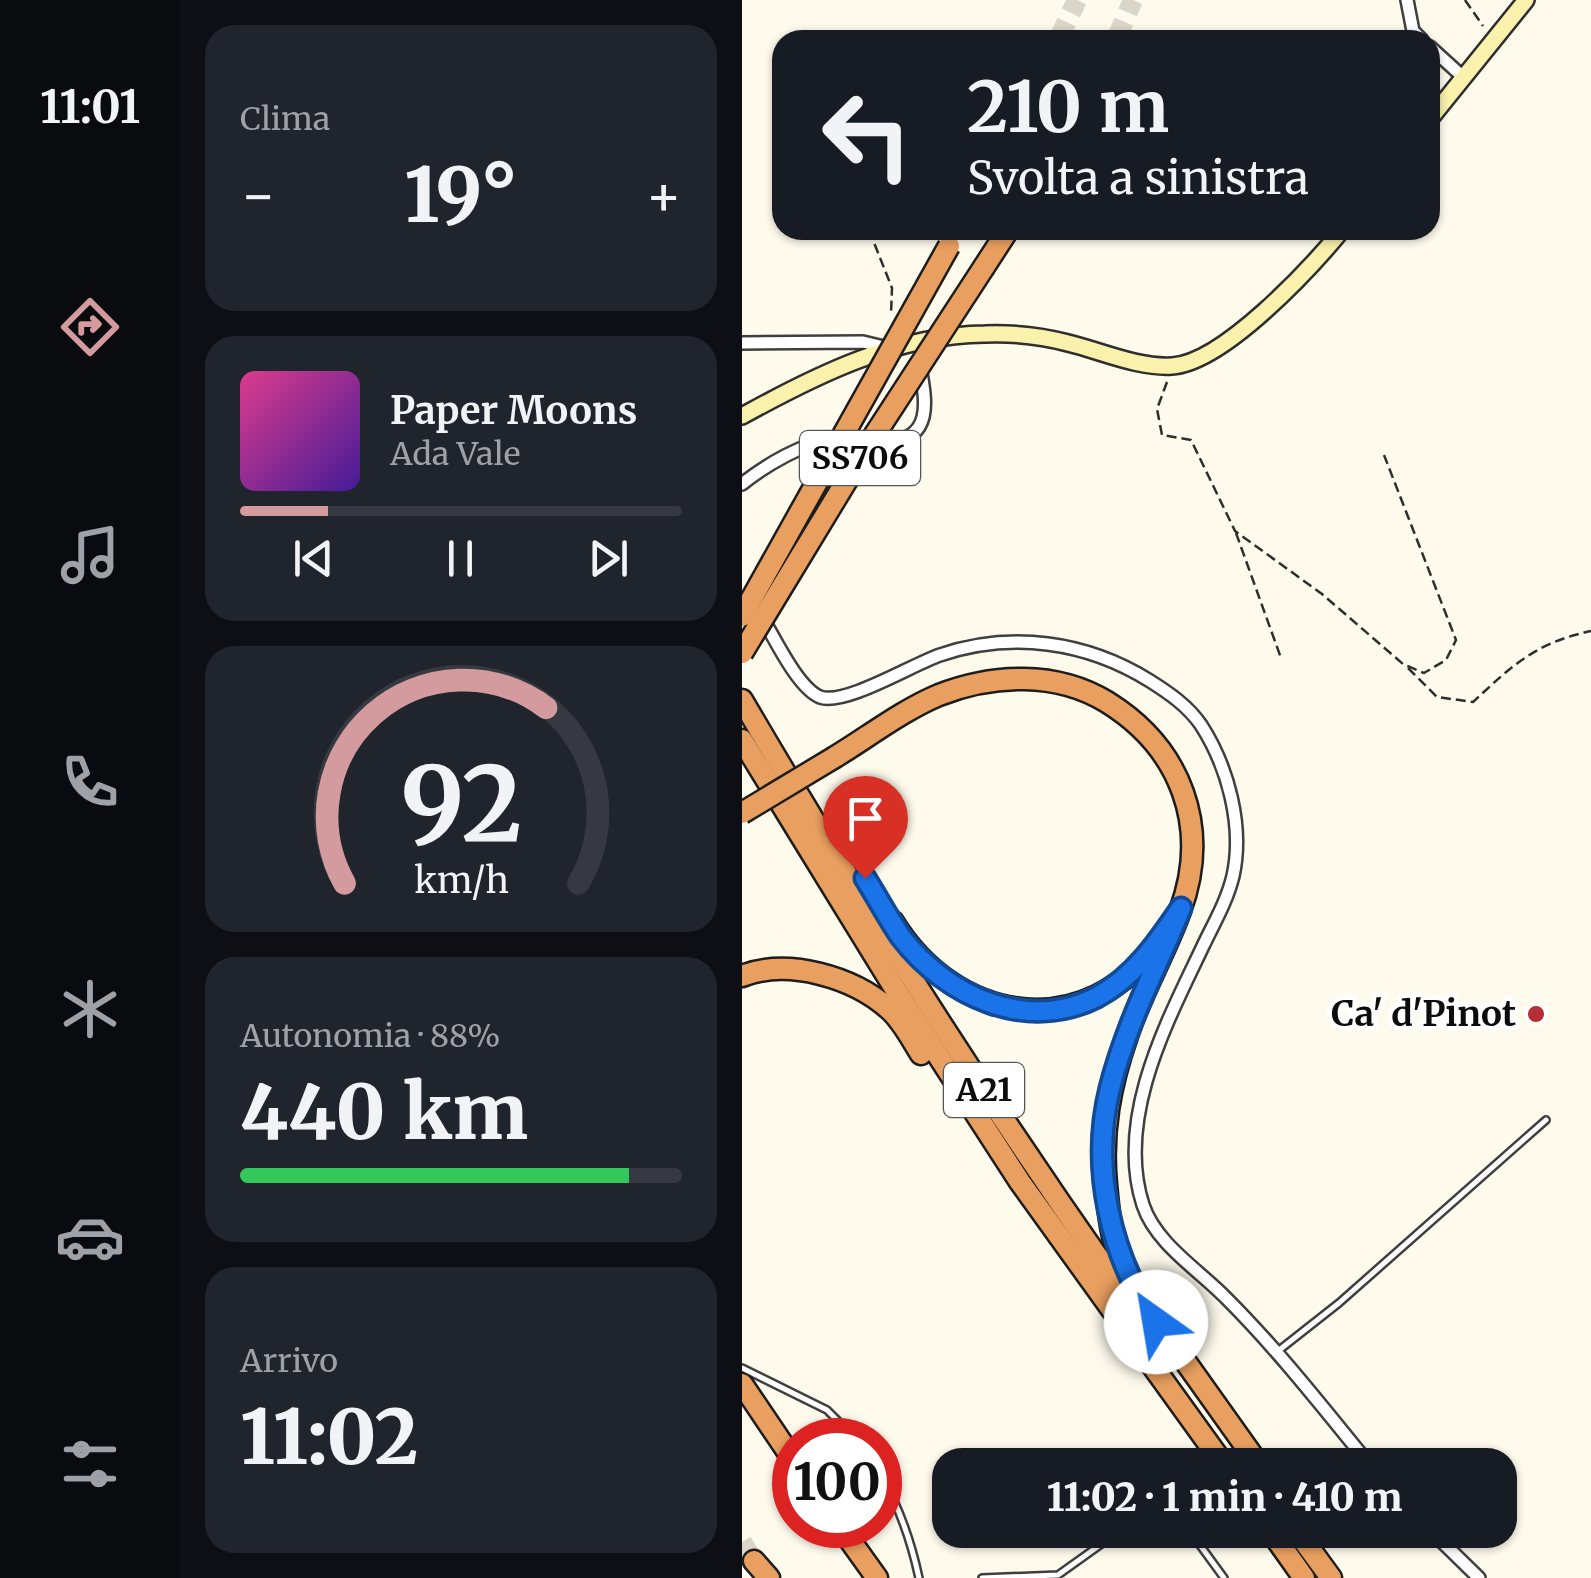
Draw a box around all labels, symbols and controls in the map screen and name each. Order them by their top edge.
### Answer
text: 210 m [967,63,1169,151]
icon: left [802,70,932,200]
text: 11:01 [40,79,140,135]
text: Clima [240,99,330,139]
text: 19° [404,148,518,242]
text: Svolta a sinistra [967,150,1309,206]
text: − [240,161,277,230]
text: + [645,161,682,230]
icon: directions [55,292,125,362]
text: Paper Moons [390,387,637,434]
road number: SS706 [800,431,920,485]
text: Ada Vale [390,434,520,474]
icon: music [55,520,125,590]
icon: previous [286,531,341,586]
icon: pause [433,531,488,586]
icon: next [581,531,636,586]
text: 92 [400,739,522,869]
icon: phone [55,747,125,817]
pin [823,776,908,879]
icon: arrive [838,791,893,846]
text: km/h [414,858,508,903]
icon: climate [55,974,125,1044]
place label: Ca' d'Pinot [1331,992,1516,1036]
marker: Ca' d'Pinot [1525,1003,1547,1025]
text: Autonomia · 88% [240,1016,500,1056]
road number: A21 [944,1063,1024,1117]
text: 440 km [240,1065,528,1159]
icon: car [55,1202,125,1272]
position arrow [1104,1270,1208,1374]
text: Arrivo [240,1341,338,1381]
text: 11:02 [240,1390,418,1484]
speed limit sign: 100 [772,1418,902,1548]
icon: filters [55,1429,125,1499]
text: 11:02 · 1 min · 410 m [1047,1474,1402,1521]

